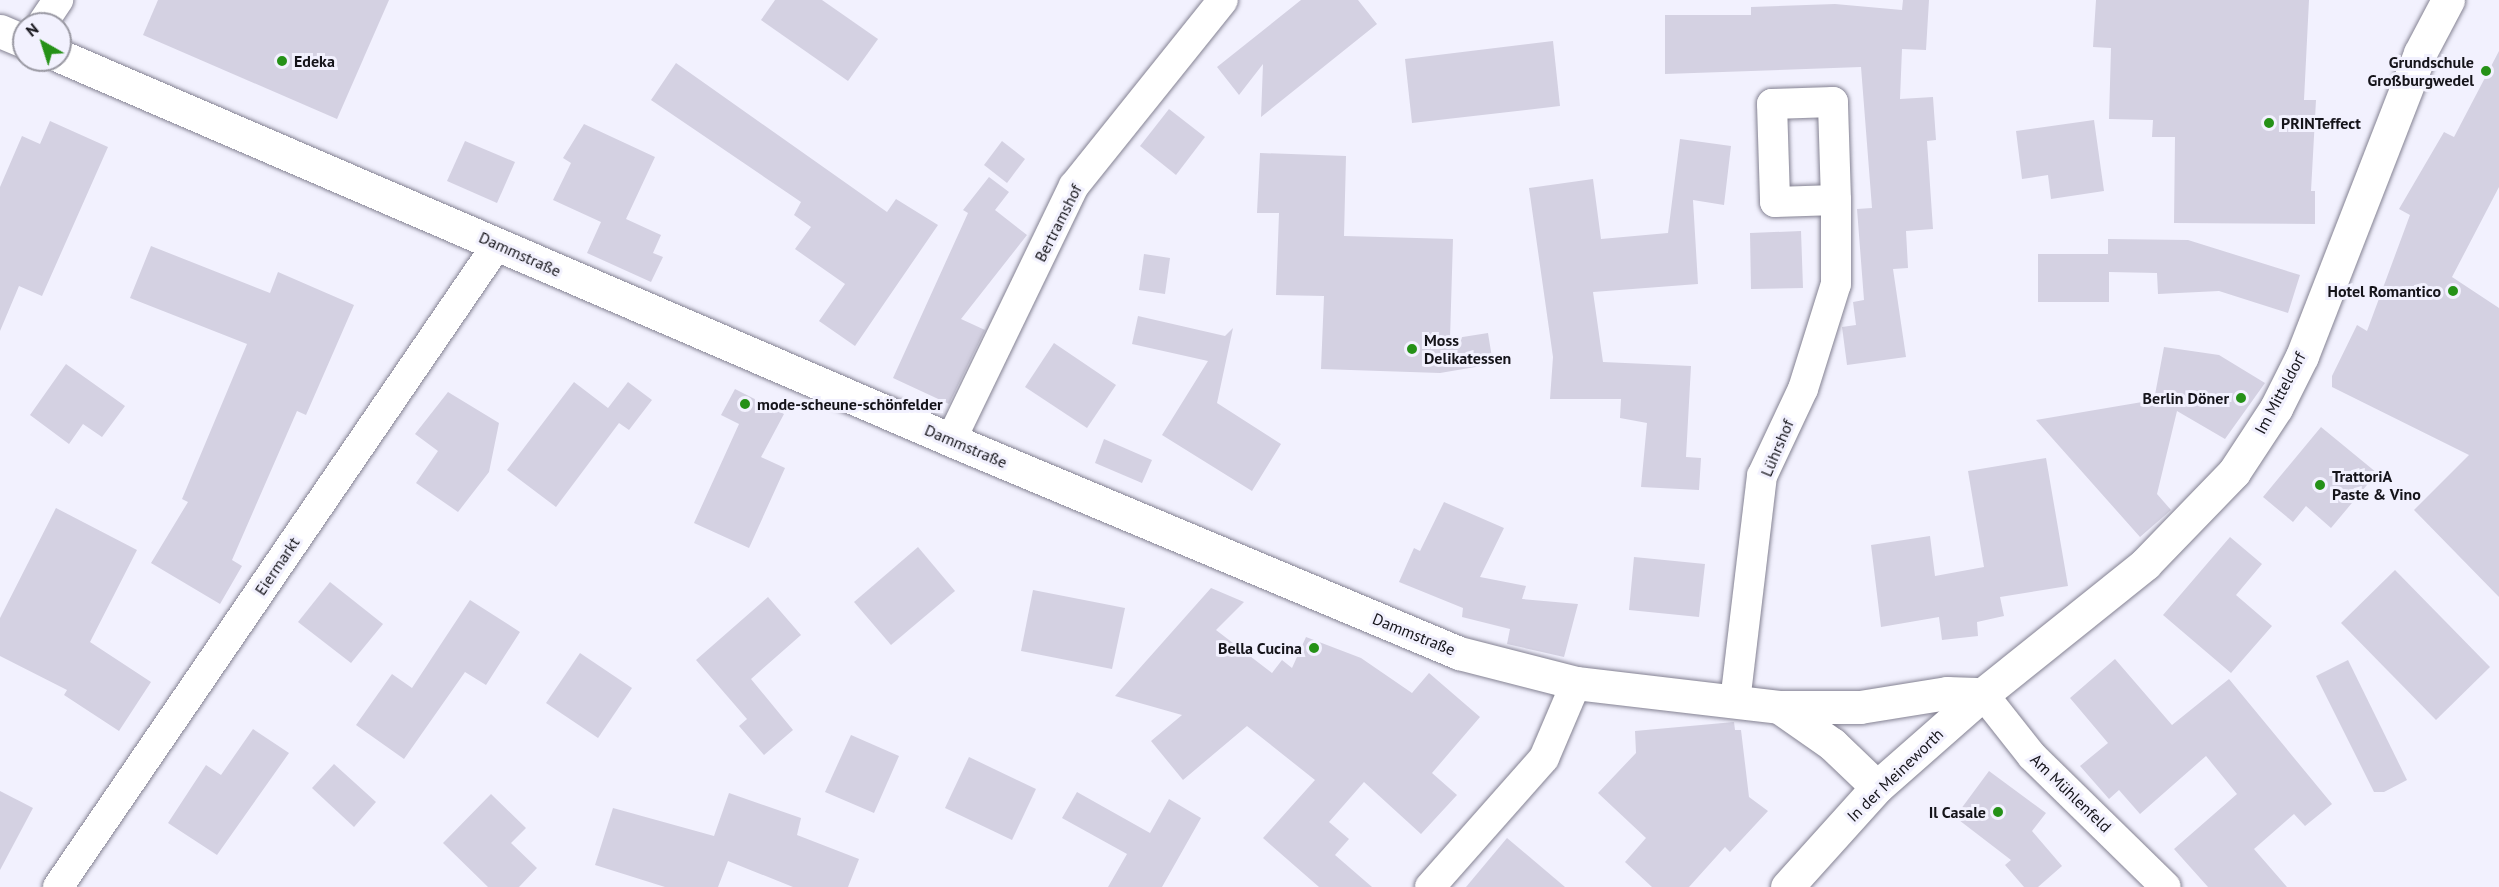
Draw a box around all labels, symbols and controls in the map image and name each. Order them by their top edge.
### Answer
north arrow [12,12,72,72]
text: N [22,18,42,41]
place label: Edeka [294,51,335,71]
place label: Grundschule Großburgwedel [2368,52,2474,90]
marker: Edeka [275,54,289,68]
marker: Grundschule Großburgwedel [2479,64,2493,78]
place label: PRINTeffect [2281,113,2361,133]
marker: PRINTeffect [2262,116,2276,130]
street label: Bertramshof [1030,181,1086,265]
street label: Dammstraße [476,227,564,281]
place label: Hotel Romantico [2327,281,2441,301]
marker: Hotel Romantico [2446,284,2460,298]
place label: Moss Delikatessen [1424,330,1511,368]
marker: Moss Delikatessen [1405,342,1419,356]
street label: Im Mitteldorf [2250,349,2310,437]
place label: Berlin Döner [2143,388,2229,408]
marker: Berlin Döner [2234,391,2248,405]
place label: mode-scheune-schönfelder [757,394,943,414]
marker: mode-scheune-schönfelder [738,397,752,411]
street label: Lührshof [1756,417,1798,479]
street label: Dammstraße [922,420,1010,472]
place label: TrattoriA Paste & Vino [2332,466,2421,504]
marker: TrattoriA Paste & Vino [2313,478,2327,492]
street label: Eiermarkt [251,533,303,599]
street label: Dammstraße [1370,609,1458,659]
place label: Bella Cucina [1218,638,1302,658]
marker: Bella Cucina [1307,641,1321,655]
street label: In der Meineworth [1843,724,1947,826]
street label: Am Mühlenfeld [2027,750,2115,836]
place label: Il Casale [1928,802,1986,822]
marker: Il Casale [1991,805,2005,819]

